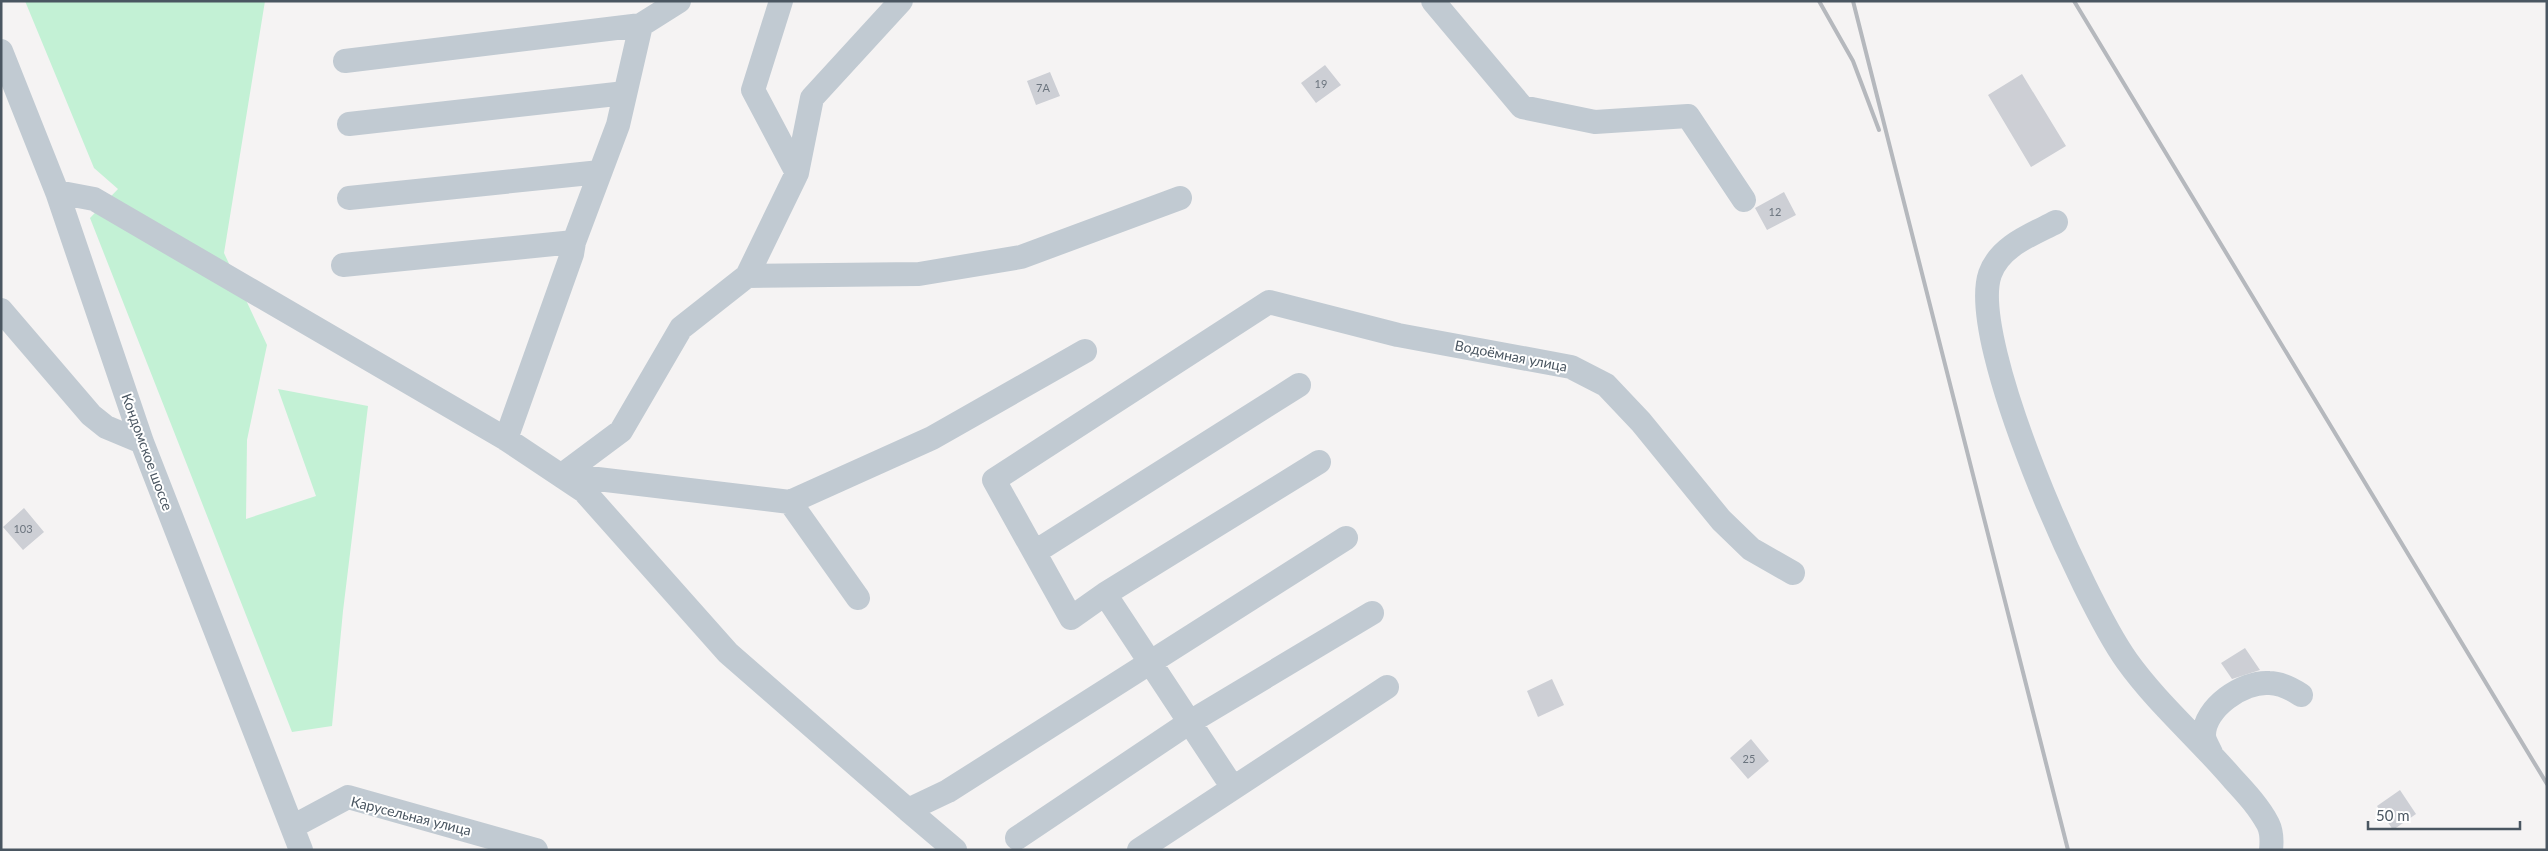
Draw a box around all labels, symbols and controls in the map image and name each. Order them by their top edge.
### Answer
house number: 19 [1315,77,1327,90]
house number: 7А [1036,81,1050,94]
house number: 12 [1769,205,1781,218]
street label: Водоёмная улица [1454,336,1569,375]
street label: Кондомское шоссе [118,391,177,513]
house number: 103 [13,522,33,535]
house number: 25 [1743,752,1755,765]
street label: Карусельная улица [349,792,473,839]
scale bar [2368,798,2520,830]
text: 50 m [2376,806,2410,824]

